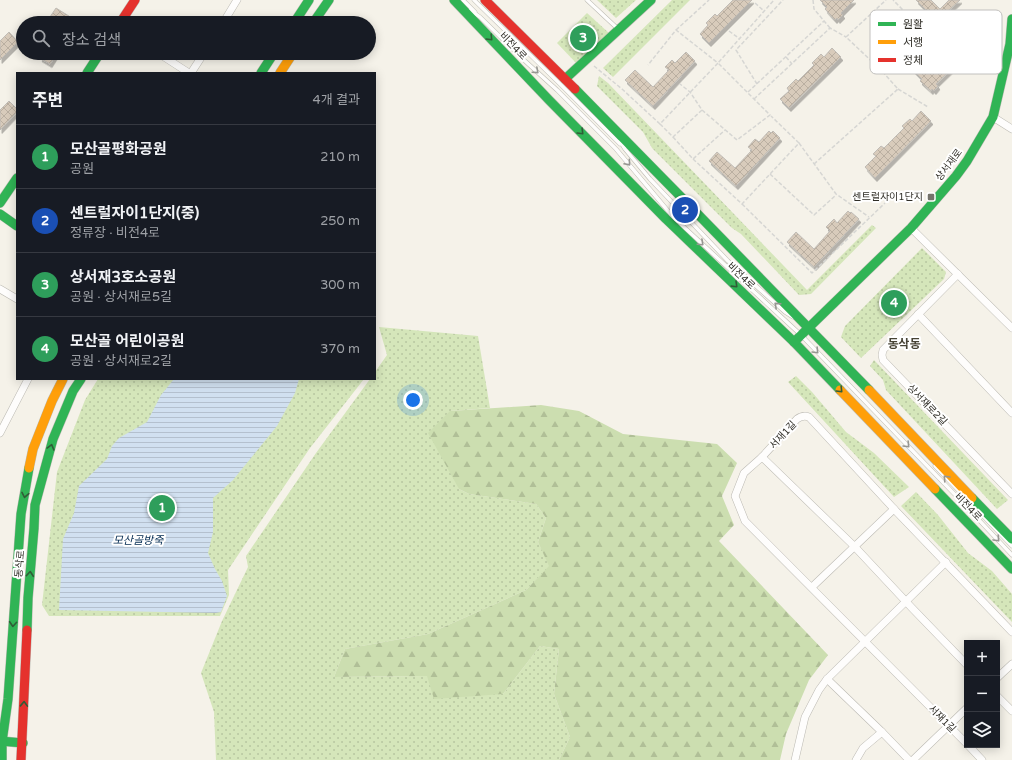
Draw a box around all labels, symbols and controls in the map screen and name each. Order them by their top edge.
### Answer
legend [870,10,1002,74]
search box [16,16,376,60]
text: 원활 [903,18,923,31]
pin: 3 [570,23,596,53]
icon: search [30,27,52,49]
street label: 비전4로 [497,30,529,62]
text: 장소 검색 [62,31,121,49]
one-way arrow [485,33,493,41]
text: 서행 [903,36,923,49]
text: 정체 [903,54,923,67]
one-way arrow [531,66,539,74]
text: 주변 [32,90,63,111]
text: 4개 결과 [313,92,360,108]
one-way arrow [576,127,583,135]
text: 모산골평화공원 [70,140,167,158]
street label: 상서재로 [933,147,965,183]
text: 1 [41,149,49,165]
text: 210 m [320,149,360,165]
one-way arrow [623,158,630,166]
text: 공원 [70,161,94,177]
place label: 센트럴자이1단지 [852,191,923,203]
marker: 센트럴자이1단지 [926,192,936,202]
pin: 2 [672,195,698,225]
text: 센트럴자이1단지(중) [70,204,199,222]
text: 2 [41,213,49,229]
text: 250 m [320,213,360,229]
text: 정류장 · 비전4로 [70,225,160,241]
one-way arrow [697,238,704,245]
street label: 비전4로 [725,260,757,292]
text: 상서재3호소공원 [70,268,176,286]
text: 3 [41,277,49,293]
text: 300 m [320,277,360,293]
one-way arrow [730,280,738,287]
pin: 4 [881,288,907,318]
text: 공원 · 상서재로5길 [70,289,172,305]
one-way arrow [774,303,782,310]
text: 모산골 어린이공원 [70,332,184,350]
district label: 동삭동 [887,337,921,351]
text: 4 [41,341,49,357]
text: 370 m [320,341,360,357]
one-way arrow [812,346,819,354]
text: 공원 · 상서재로2길 [70,353,172,369]
street label: 상서재로2길 [905,382,949,428]
one-way arrow [835,385,843,393]
your location [403,390,423,410]
street label: 서재1길 [767,419,799,451]
one-way arrow [902,440,910,448]
one-way arrow [46,443,55,450]
one-way arrow [943,475,951,483]
street label: 비전4로 [952,491,984,523]
one-way arrow [21,492,29,498]
pin: 1 [149,493,175,523]
water label: 모산골방죽 [113,534,164,547]
one-way arrow [992,534,1000,542]
street label: 동삭로 [13,550,27,578]
one-way arrow [26,571,35,577]
one-way arrow [9,621,18,627]
map controls [964,640,1000,748]
button: + [964,640,1000,676]
button: − [964,676,1000,712]
one-way arrow [20,701,28,707]
street label: 서재1길 [926,703,958,735]
button: layers [964,712,1000,748]

